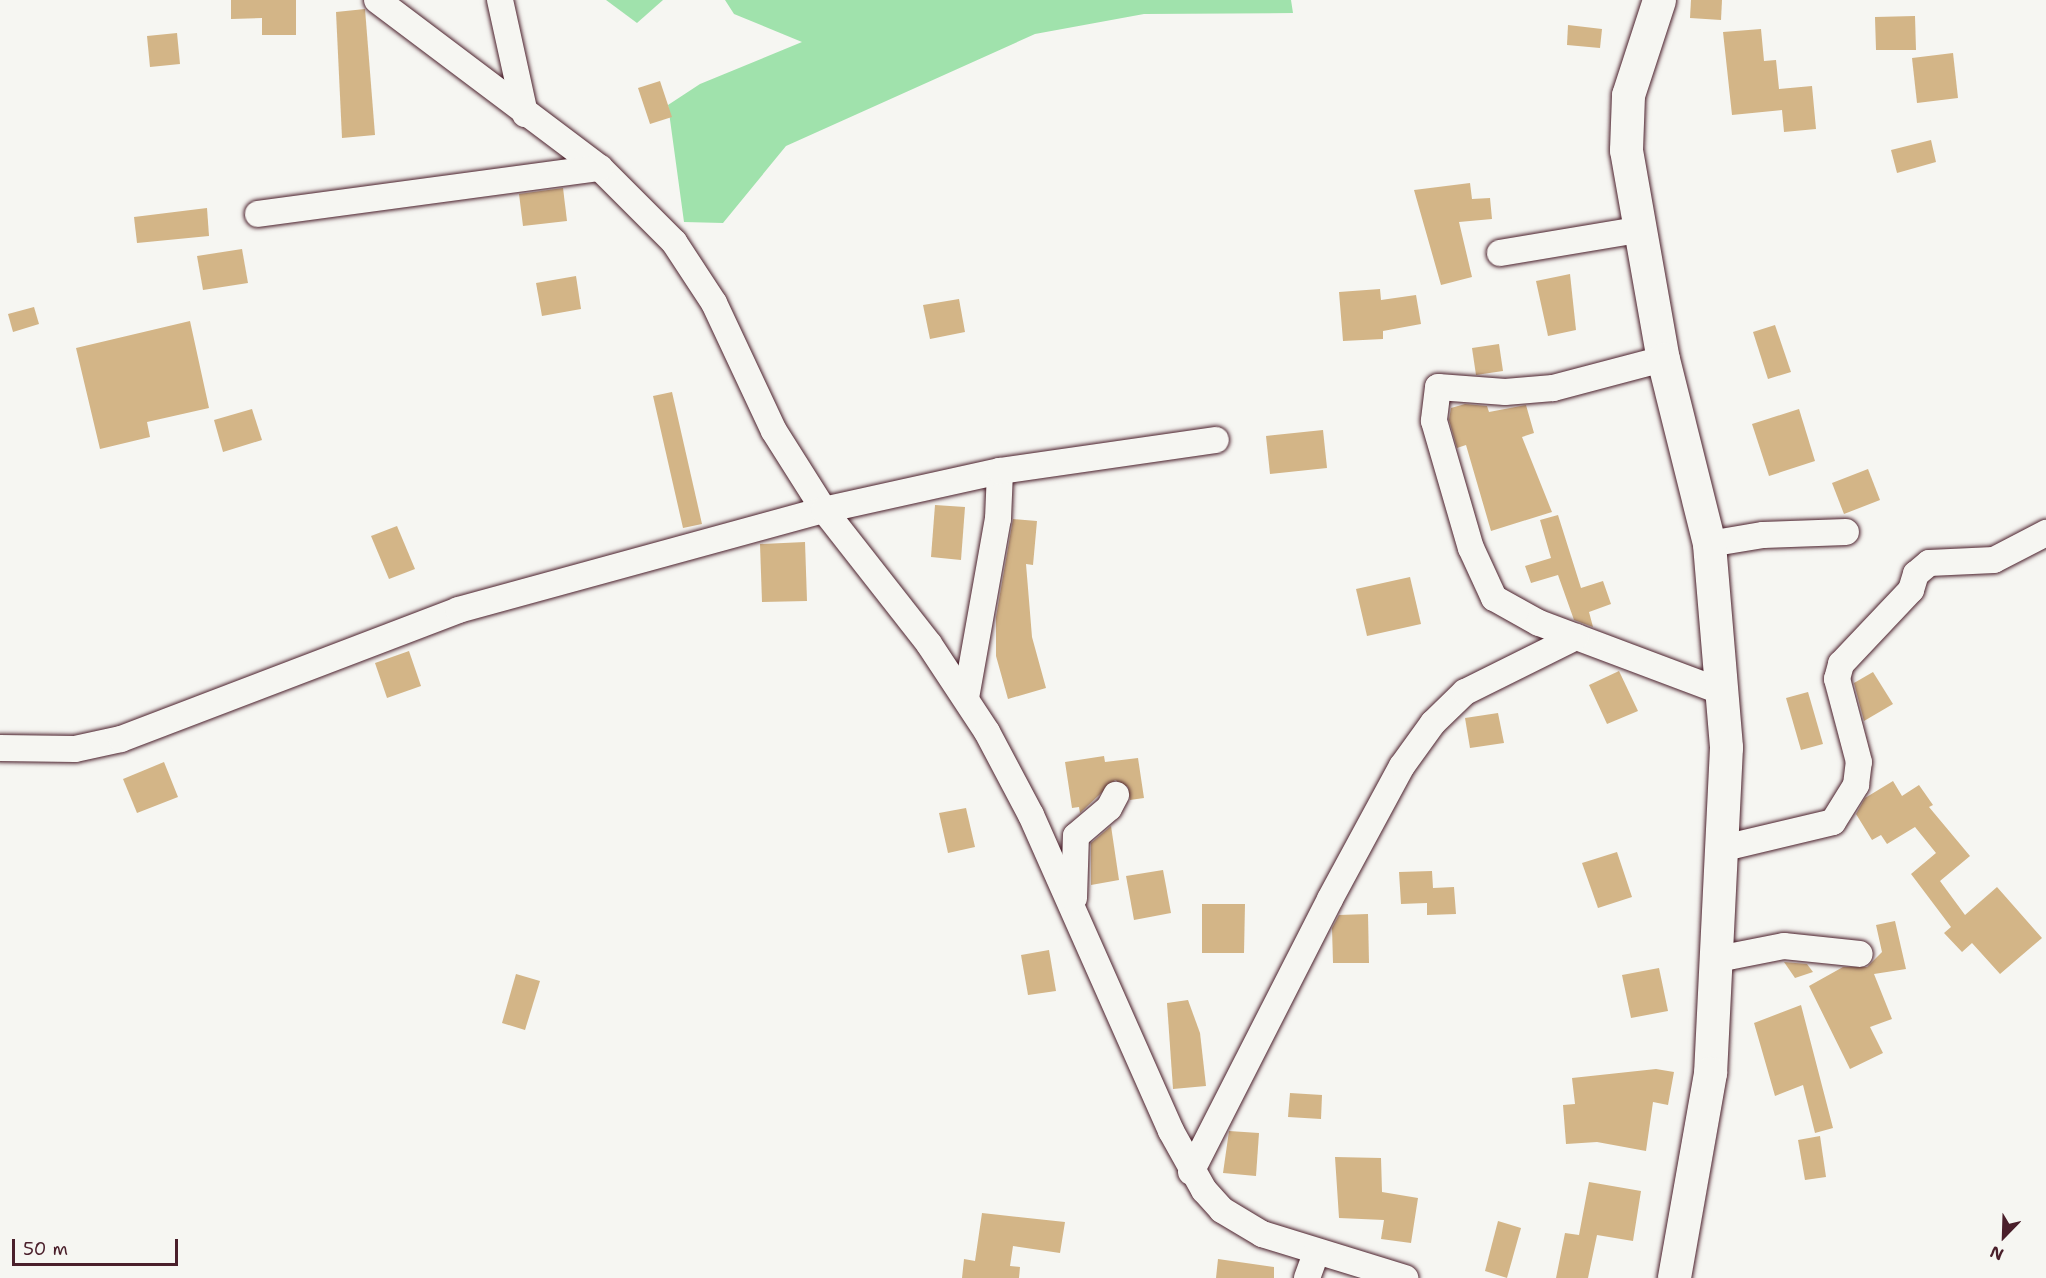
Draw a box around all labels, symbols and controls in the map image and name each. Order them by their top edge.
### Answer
north arrow [1974,1206,2034,1266]
scale bar [15,1227,182,1265]
text: 50 m [23,1237,68,1261]
text: N [1987,1241,2007,1265]

